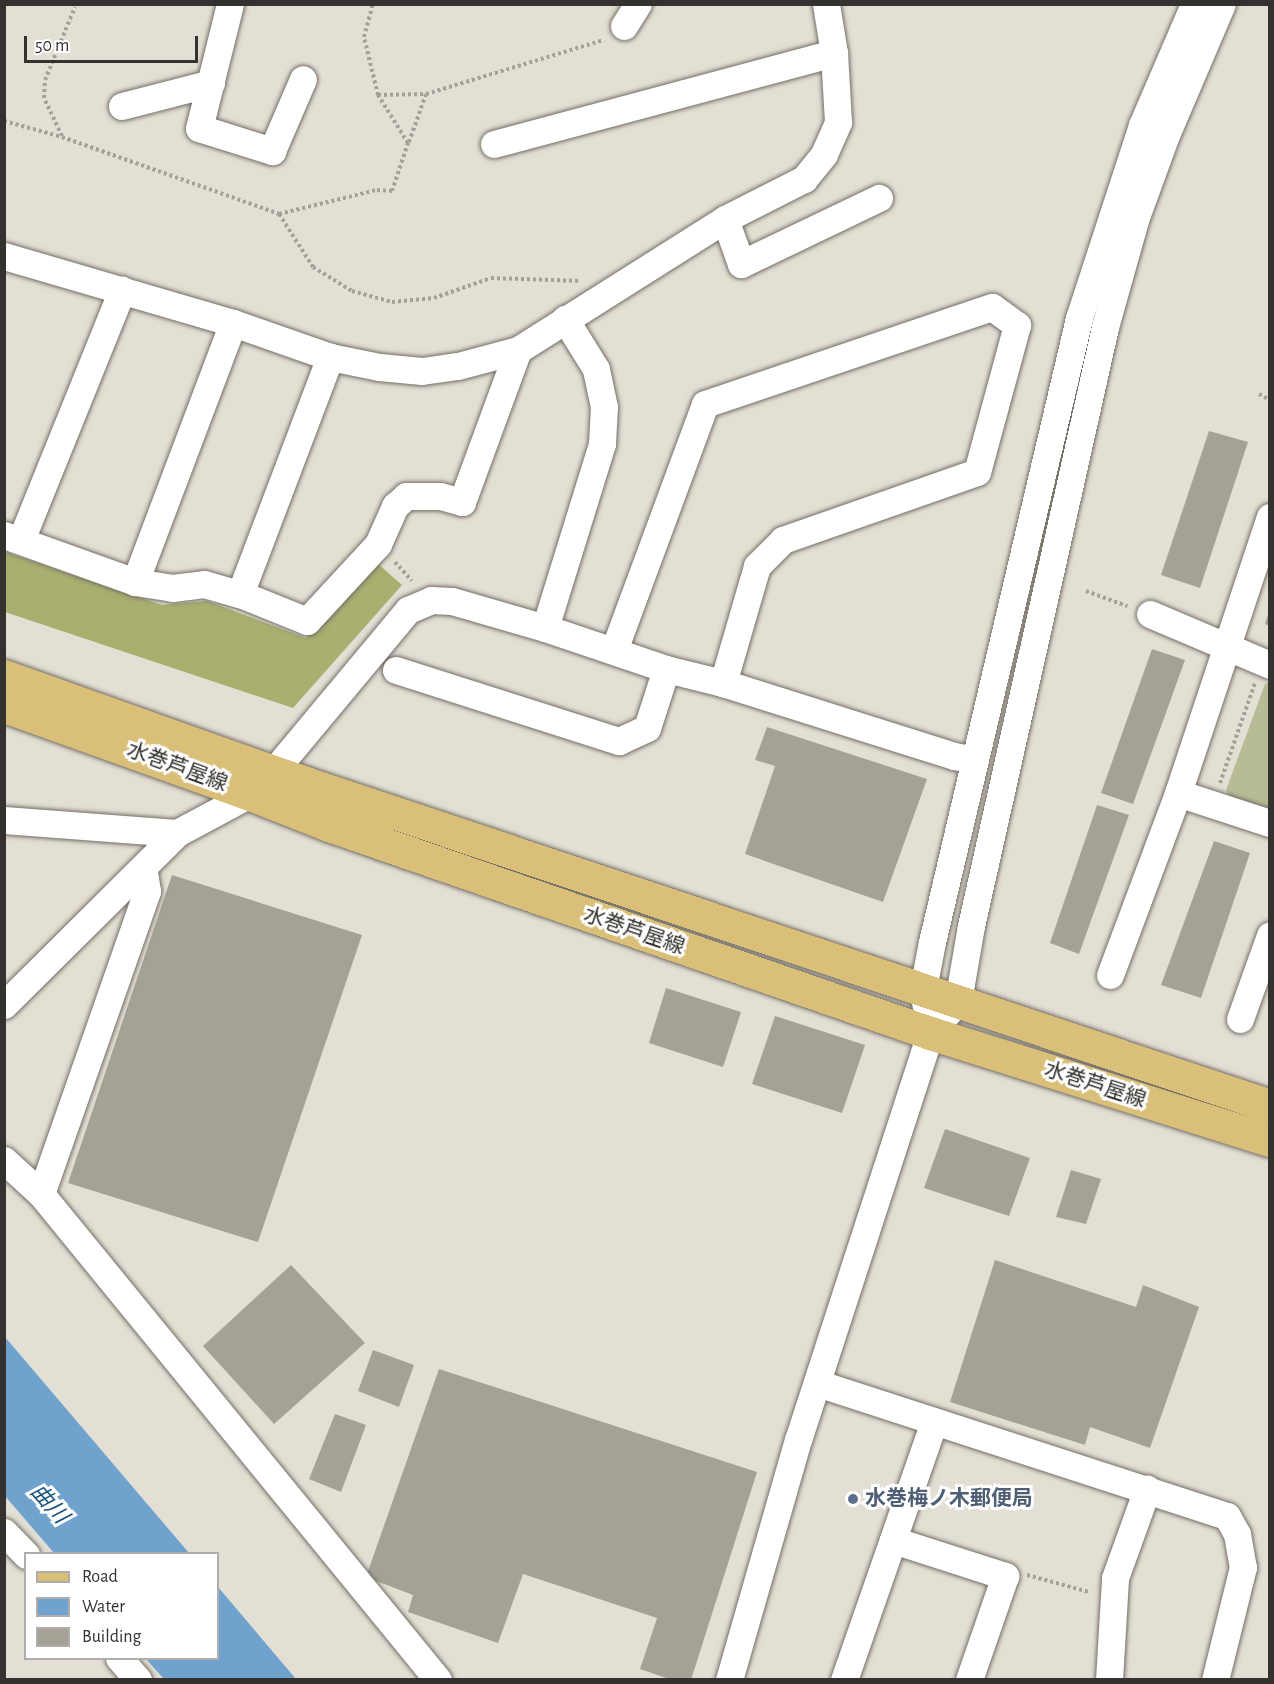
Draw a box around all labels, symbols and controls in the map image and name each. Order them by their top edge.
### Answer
scale bar [27,24,201,62]
text: 50 m [35,37,69,55]
street label: 水巻芦屋線 [123,737,231,797]
street label: 水巻芦屋線 [580,902,688,960]
street label: 水巻芦屋線 [1041,1057,1149,1113]
water label: 曲川 [24,1479,74,1529]
place label: 水巻梅ノ木郵便局 [865,1486,1033,1512]
marker: 水巻梅ノ木郵便局 [846,1492,860,1506]
legend [24,1552,219,1660]
text: Road [82,1568,118,1586]
text: Water [82,1598,125,1616]
text: Building [82,1628,141,1646]

